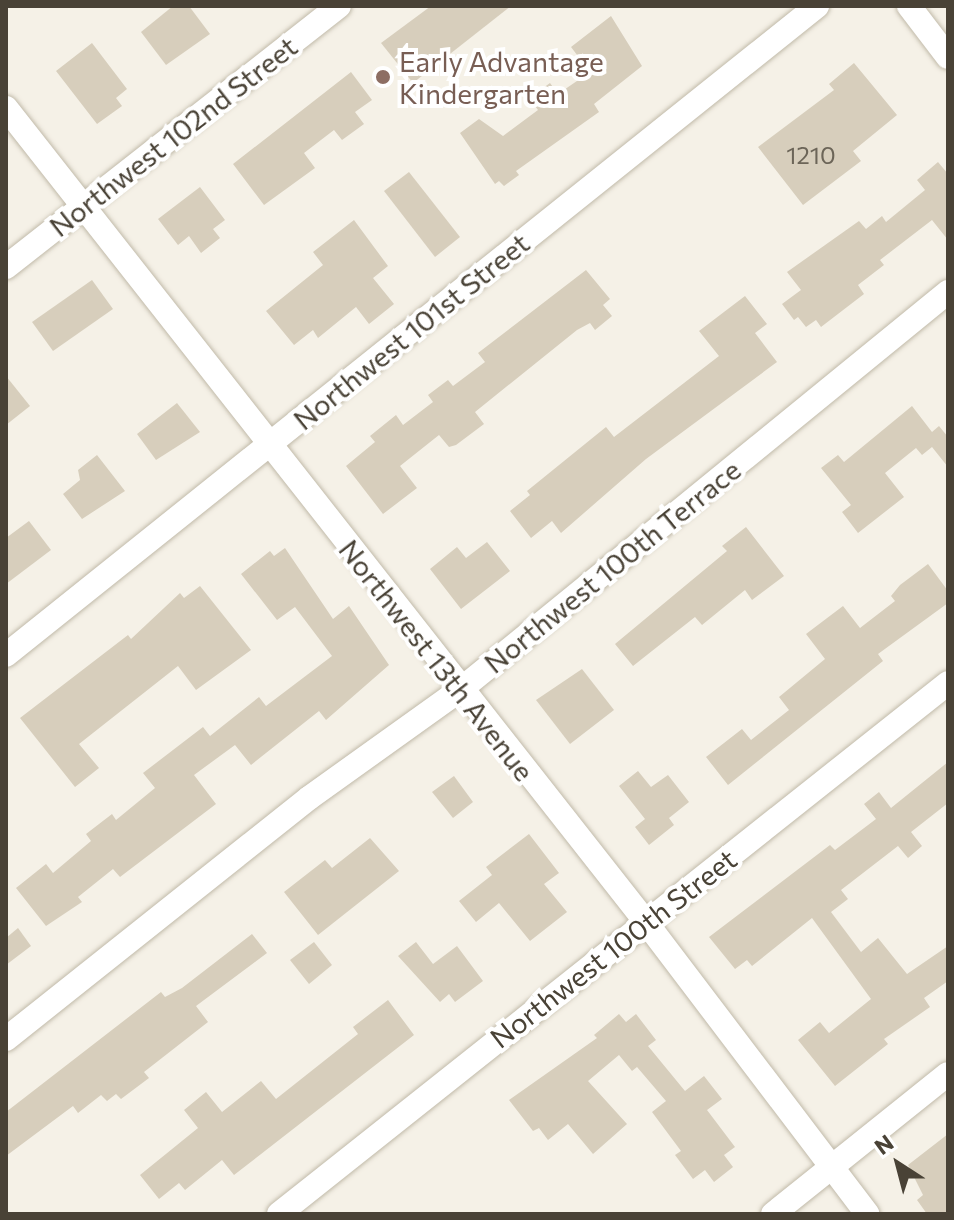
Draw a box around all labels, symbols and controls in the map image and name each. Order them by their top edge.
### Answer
street label: Northwest 102nd Street [43,29,303,243]
place label: Early Advantage Kindergarten [399,44,604,110]
marker: Early Advantage Kindergarten [374,68,392,86]
house number: 1210 [786,141,836,169]
street label: Northwest 101st Street [286,226,536,436]
street label: Northwest 100th Terrace [477,452,747,680]
street label: Northwest 13th Avenue [332,533,542,787]
street label: Northwest 100th Street [483,841,743,1055]
north arrow [858,1124,938,1204]
text: N [869,1128,898,1160]

